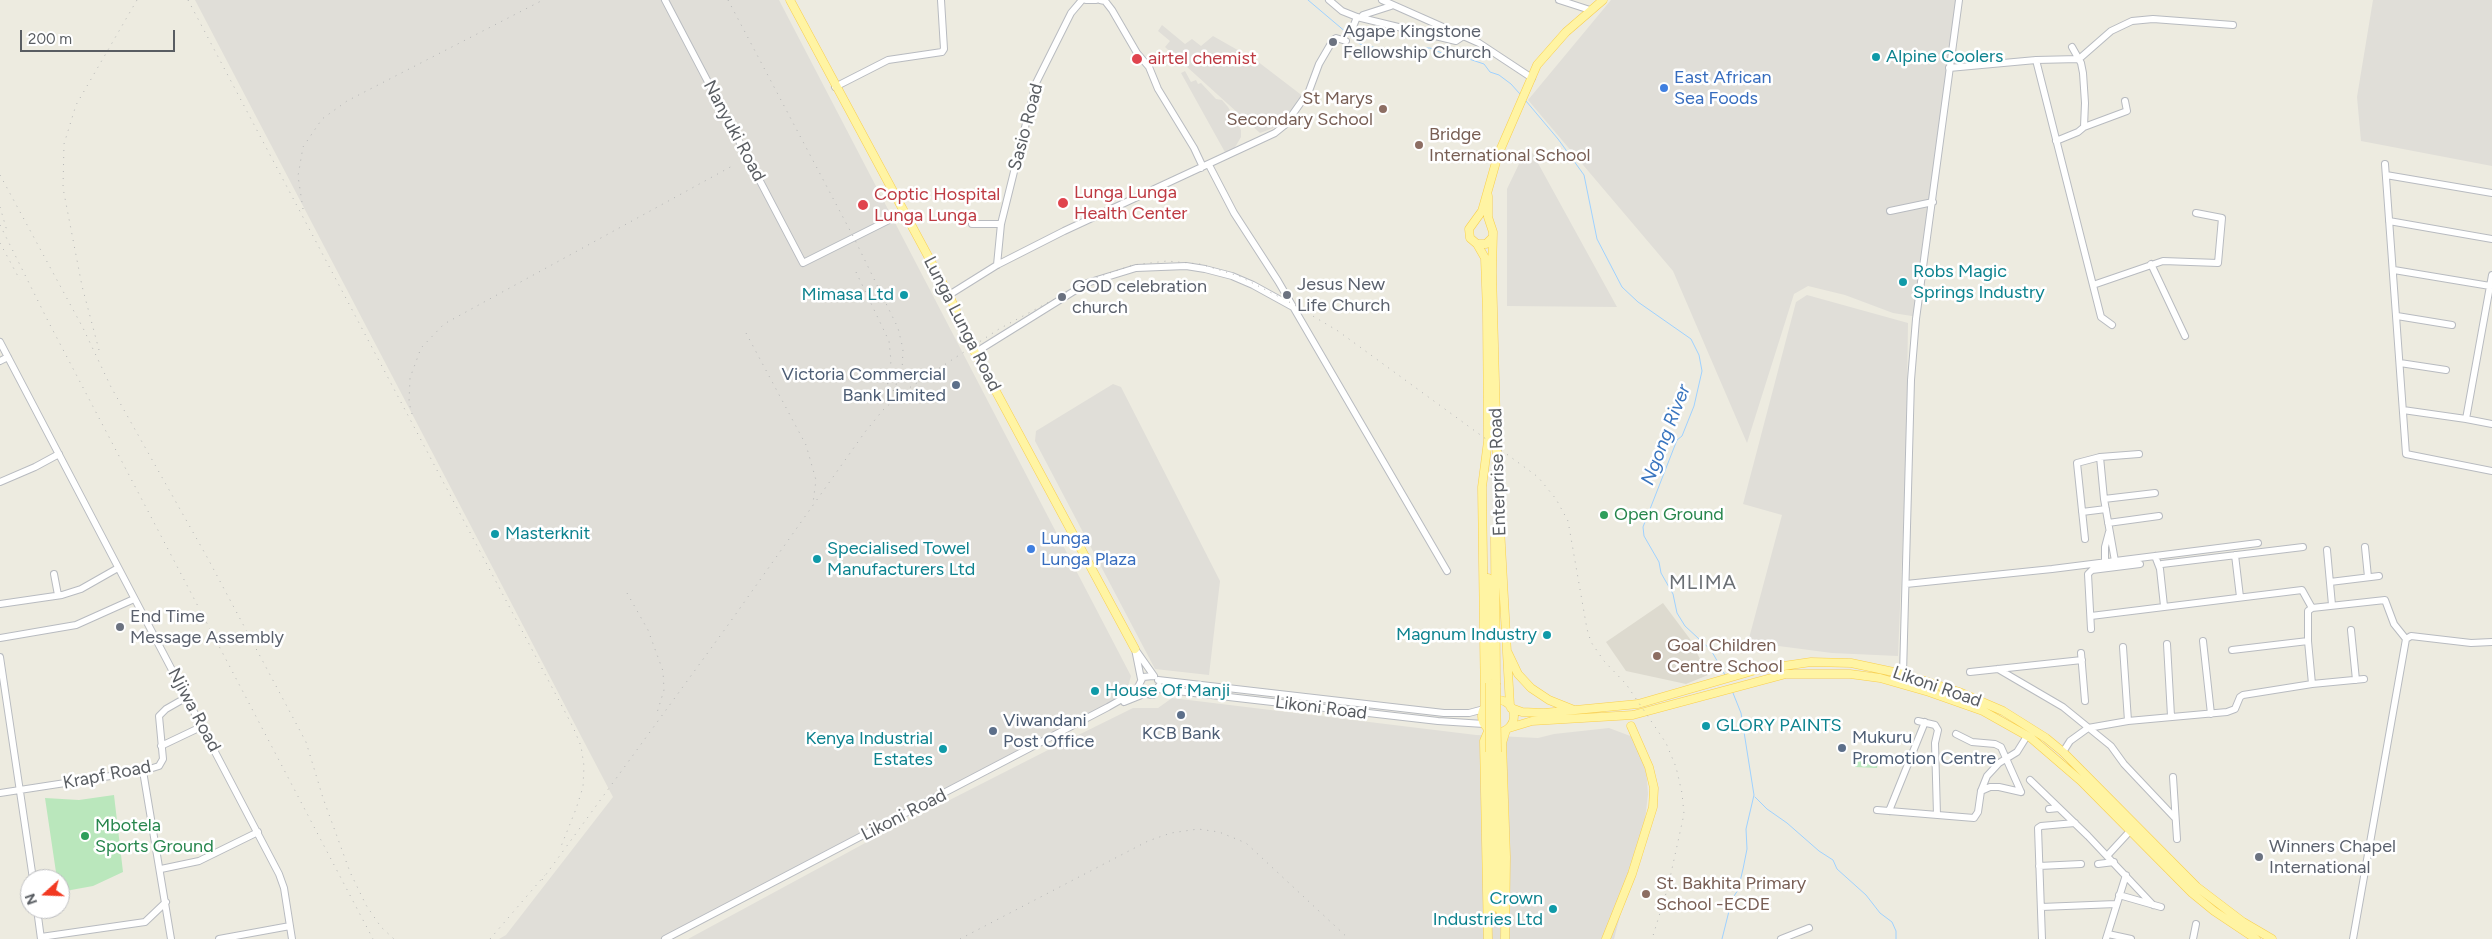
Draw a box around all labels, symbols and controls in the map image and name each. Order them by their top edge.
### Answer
scale bar [22,20,178,52]
place label: Agape Kingstone Fellowship Church [1343,21,1491,64]
text: 200 m [28,30,72,48]
marker: Agape Kingstone Fellowship Church [1327,36,1339,48]
place label: Alpine Coolers [1886,46,2003,68]
place label: airtel chemist [1148,48,1257,70]
marker: Alpine Coolers [1870,51,1882,63]
marker: airtel chemist [1130,52,1144,66]
place label: East African Sea Foods [1674,67,1772,110]
street label: Nanyuki Road [698,77,770,185]
street label: Sasio Road [1004,81,1048,173]
marker: East African Sea Foods [1658,82,1670,94]
place label: St Marys Secondary School [1226,88,1373,130]
marker: St Marys Secondary School [1377,103,1389,115]
place label: Bridge International School [1429,124,1591,166]
marker: Bridge International School [1413,139,1425,151]
place label: Lunga Lunga Health Center [1074,182,1187,224]
place label: Coptic Hospital Lunga Lunga [874,184,1000,226]
marker: Lunga Lunga Health Center [1056,196,1070,210]
marker: Coptic Hospital Lunga Lunga [856,198,870,212]
street label: Lunga Lunga Road [919,253,1005,395]
place label: Robs Magic Springs Industry [1913,261,2045,304]
place label: Jesus New Life Church [1297,274,1390,316]
place label: GOD celebration church [1072,276,1207,318]
marker: Robs Magic Springs Industry [1897,276,1909,288]
place label: Mimasa Ltd [801,284,894,306]
marker: Mimasa Ltd [898,289,910,301]
marker: Jesus New Life Church [1281,289,1293,301]
marker: GOD celebration church [1056,291,1068,303]
place label: Victoria Commercial Bank Limited [782,364,946,406]
marker: Victoria Commercial Bank Limited [950,379,962,391]
water label: Ngong River [1636,381,1696,489]
street label: Enterprise Road [1485,407,1511,537]
place label: Open Ground [1614,504,1724,526]
marker: Open Ground [1598,509,1610,521]
place label: Masterknit [505,523,590,545]
marker: Masterknit [489,528,501,540]
place label: Lunga Lunga Plaza [1041,528,1136,570]
place label: Specialised Towel Manufacturers Ltd [827,538,975,580]
marker: Lunga Lunga Plaza [1025,543,1037,555]
marker: Specialised Towel Manufacturers Ltd [811,553,823,565]
district label: MLIMA [1668,571,1738,595]
place label: End Time Message Assembly [130,606,284,649]
marker: End Time Message Assembly [114,621,126,633]
place label: Magnum Industry [1396,624,1537,646]
marker: Magnum Industry [1541,629,1553,641]
place label: Goal Children Centre School [1667,635,1783,678]
marker: Goal Children Centre School [1651,650,1663,662]
street label: Likoni Road [1890,662,1984,712]
street label: Njiwa Road [163,664,225,756]
place label: House Of Manji [1105,680,1230,702]
marker: House Of Manji [1089,685,1101,697]
street label: Likoni Road [1274,692,1368,724]
marker: KCB Bank [1175,709,1187,721]
place label: Viwandani Post Office [1003,710,1094,752]
place label: GLORY PAINTS [1716,715,1842,737]
marker: GLORY PAINTS [1700,720,1712,732]
place label: KCB Bank [1142,723,1220,745]
marker: Viwandani Post Office [987,725,999,737]
place label: Mukuru Promotion Centre [1852,727,1996,770]
place label: Kenya Industrial Estates [805,728,933,771]
marker: Mukuru Promotion Centre [1836,742,1848,754]
marker: Kenya Industrial Estates [937,743,949,755]
street label: Krapf Road [61,756,153,794]
street label: Likoni Road [858,784,950,846]
place label: Mbotela Sports Ground [95,815,214,858]
marker: Mbotela Sports Ground [79,830,91,842]
place label: Winners Chapel International [2269,836,2396,879]
marker: Winners Chapel International [2253,851,2265,863]
north arrow [20,869,70,919]
place label: St. Bakhita Primary School -ECDE [1656,873,1806,916]
place label: Crown Industries Ltd [1433,888,1543,931]
marker: St. Bakhita Primary School -ECDE [1640,888,1652,900]
text: N [22,891,41,907]
marker: Crown Industries Ltd [1547,903,1559,915]

